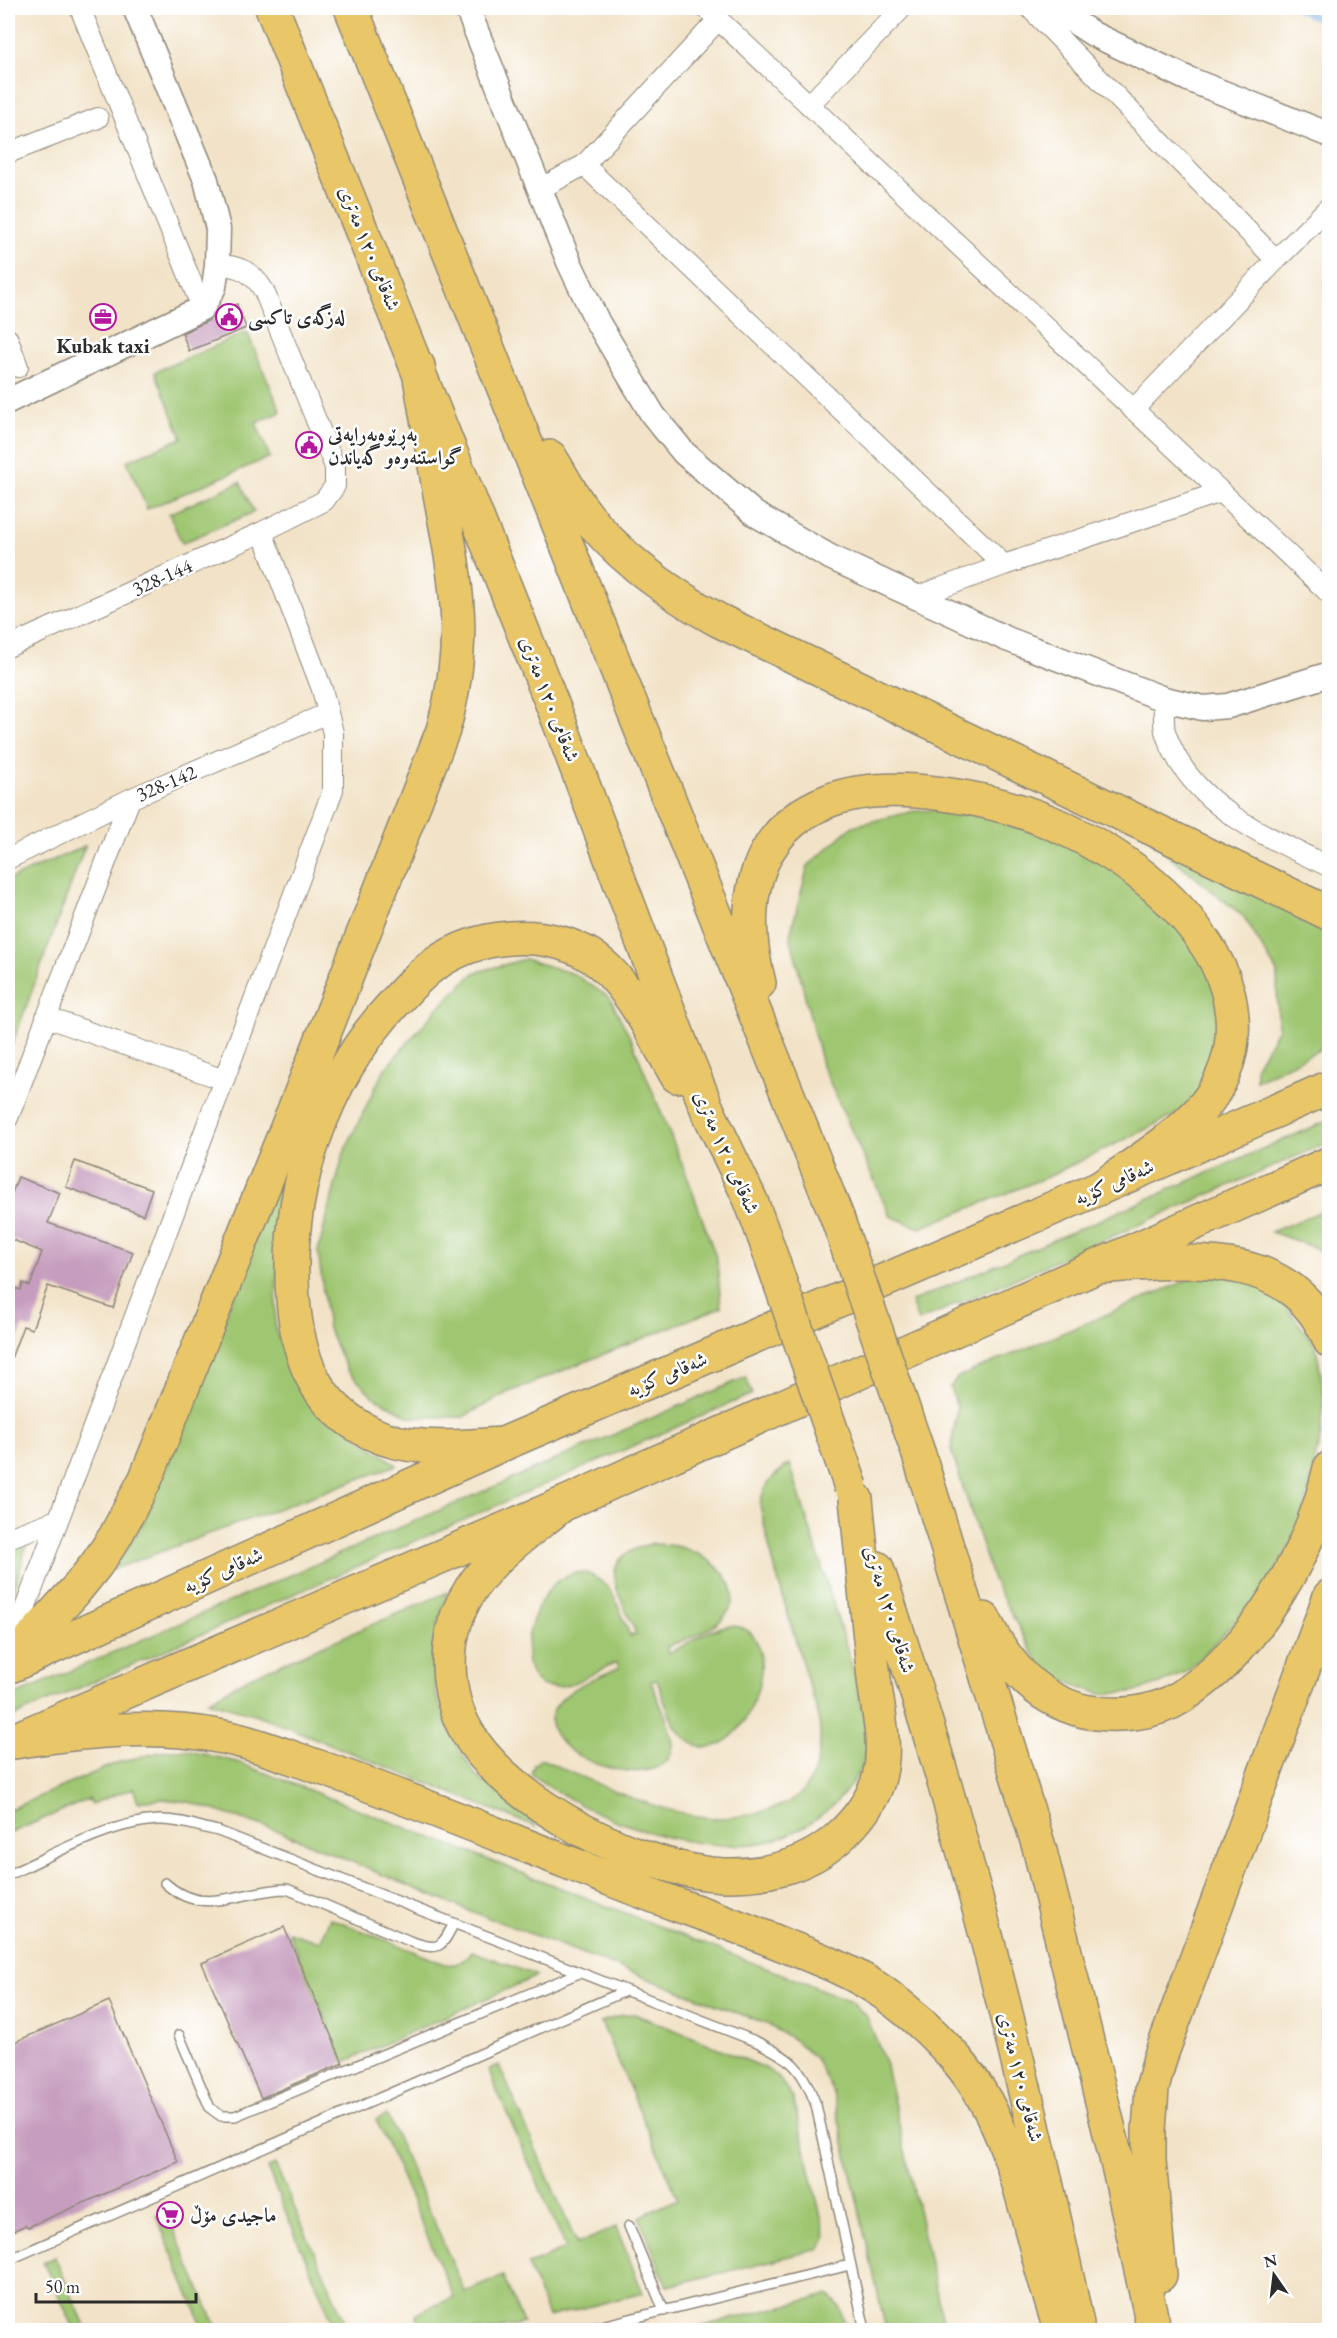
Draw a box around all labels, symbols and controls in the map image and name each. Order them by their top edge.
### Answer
street label: شەقامی ١٢٠ مەتری [333,182,407,314]
office icon: Kubak taxi [88,302,118,332]
public building icon: لەزگەی تاکسی [214,302,244,332]
place label: لەزگەی تاکسی [248,303,345,332]
place label: Kubak taxi [56,333,150,359]
place label: بەڕێوەبەرایەتی گواستنەوەو گەیاندن [327,421,462,470]
public building icon: بەڕێوەبەرایەتی گواستنەوەو گەیاندن [294,430,324,460]
street label: 328-144 [128,552,196,602]
street label: شەقامی ١٢٠ مەتری [514,632,586,766]
street label: 328-142 [132,759,200,807]
street label: شەقامی ١٢٠ مەتری [688,1086,766,1218]
street label: شەقامی کۆیە [1070,1153,1158,1211]
street label: شەقامی کۆیە [623,1346,711,1402]
street label: شەقامی کۆیە [179,1541,267,1599]
street label: شەقامی ١٢٠ مەتری [858,1542,922,1676]
street label: شەقامی ١٢٠ مەتری [992,2010,1050,2144]
supermarket icon: ماجیدی مۆڵ [155,2200,185,2230]
place label: ماجیدی مۆڵ [190,2202,277,2228]
north arrow [1244,2245,1304,2305]
text: N [1262,2249,1279,2273]
scale bar [36,2266,196,2304]
text: 50 m [45,2275,80,2298]

